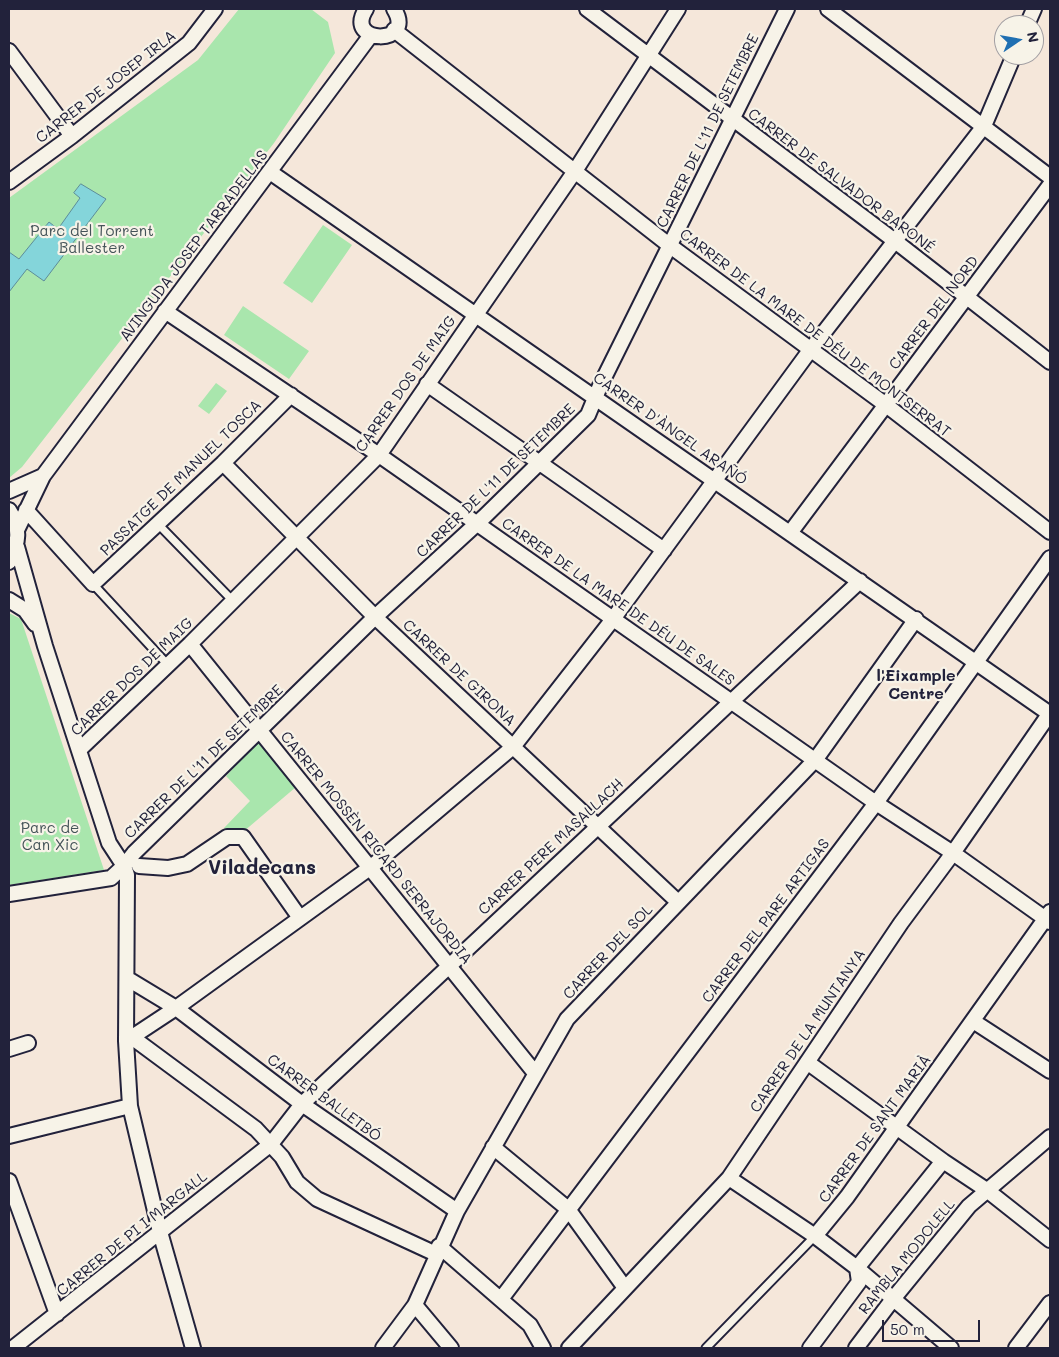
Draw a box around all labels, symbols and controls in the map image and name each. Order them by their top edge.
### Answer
north arrow [994,15,1044,65]
street label: CARRER DE JOSEP IRLA [32,27,180,147]
text: N [1023,30,1044,44]
street label: CARRER DE L'11 DE SETEMBRE [653,31,763,231]
street label: CARRER DE SALVADOR BARONÉ [744,105,938,257]
street label: AVINGUDA JOSEP TARRADELLAS [116,147,272,345]
park label: Parc del Torrent Ballester [30,222,154,257]
street label: CARRER DE LA MARE DE DÉU DE MONTSERRAT [676,225,954,441]
street label: CARRER DEL NORD [885,253,983,373]
street label: CARRER DOS DE MAIG [352,312,460,456]
street label: CARRER D'ÀNGEL ARAÑÓ [589,369,751,489]
street label: PASSATGE DE MANUEL TOSCA [97,396,265,560]
street label: CARRER DE L'11 DE SETEMBRE [413,400,579,562]
street label: CARRER DE LA MARE DE DÉU DE SALES [498,514,738,690]
street label: CARRER DOS DE MAIG [67,614,197,740]
street label: CARRER DE GIRONA [399,616,519,730]
district label: l'Eixample Centre [876,666,956,704]
street label: CARRER DE L'11 DE SETEMBRE [121,681,287,843]
street label: CARRER MOSSÈN RICARD SERRAJORDIA [276,728,476,968]
street label: CARRER PERE MASALLACH [475,775,627,919]
park label: Parc de Can Xic [21,819,79,854]
street label: CARRER DEL PARE ARTIGAS [698,835,834,1007]
district label: Viladecans [208,856,316,880]
street label: CARRER DEL SOL [559,901,657,1003]
street label: CARRER DE LA MUNTANYA [747,946,869,1116]
street label: CARRER BALLETBÓ [263,1050,385,1146]
street label: CARRER DE SANT MARIÀ [815,1051,935,1207]
street label: CARRER DE PI I MARGALL [53,1168,211,1300]
street label: RAMBLA MODOLELL [855,1196,959,1318]
scale bar [884,1310,982,1342]
text: 50 m [890,1319,925,1339]

